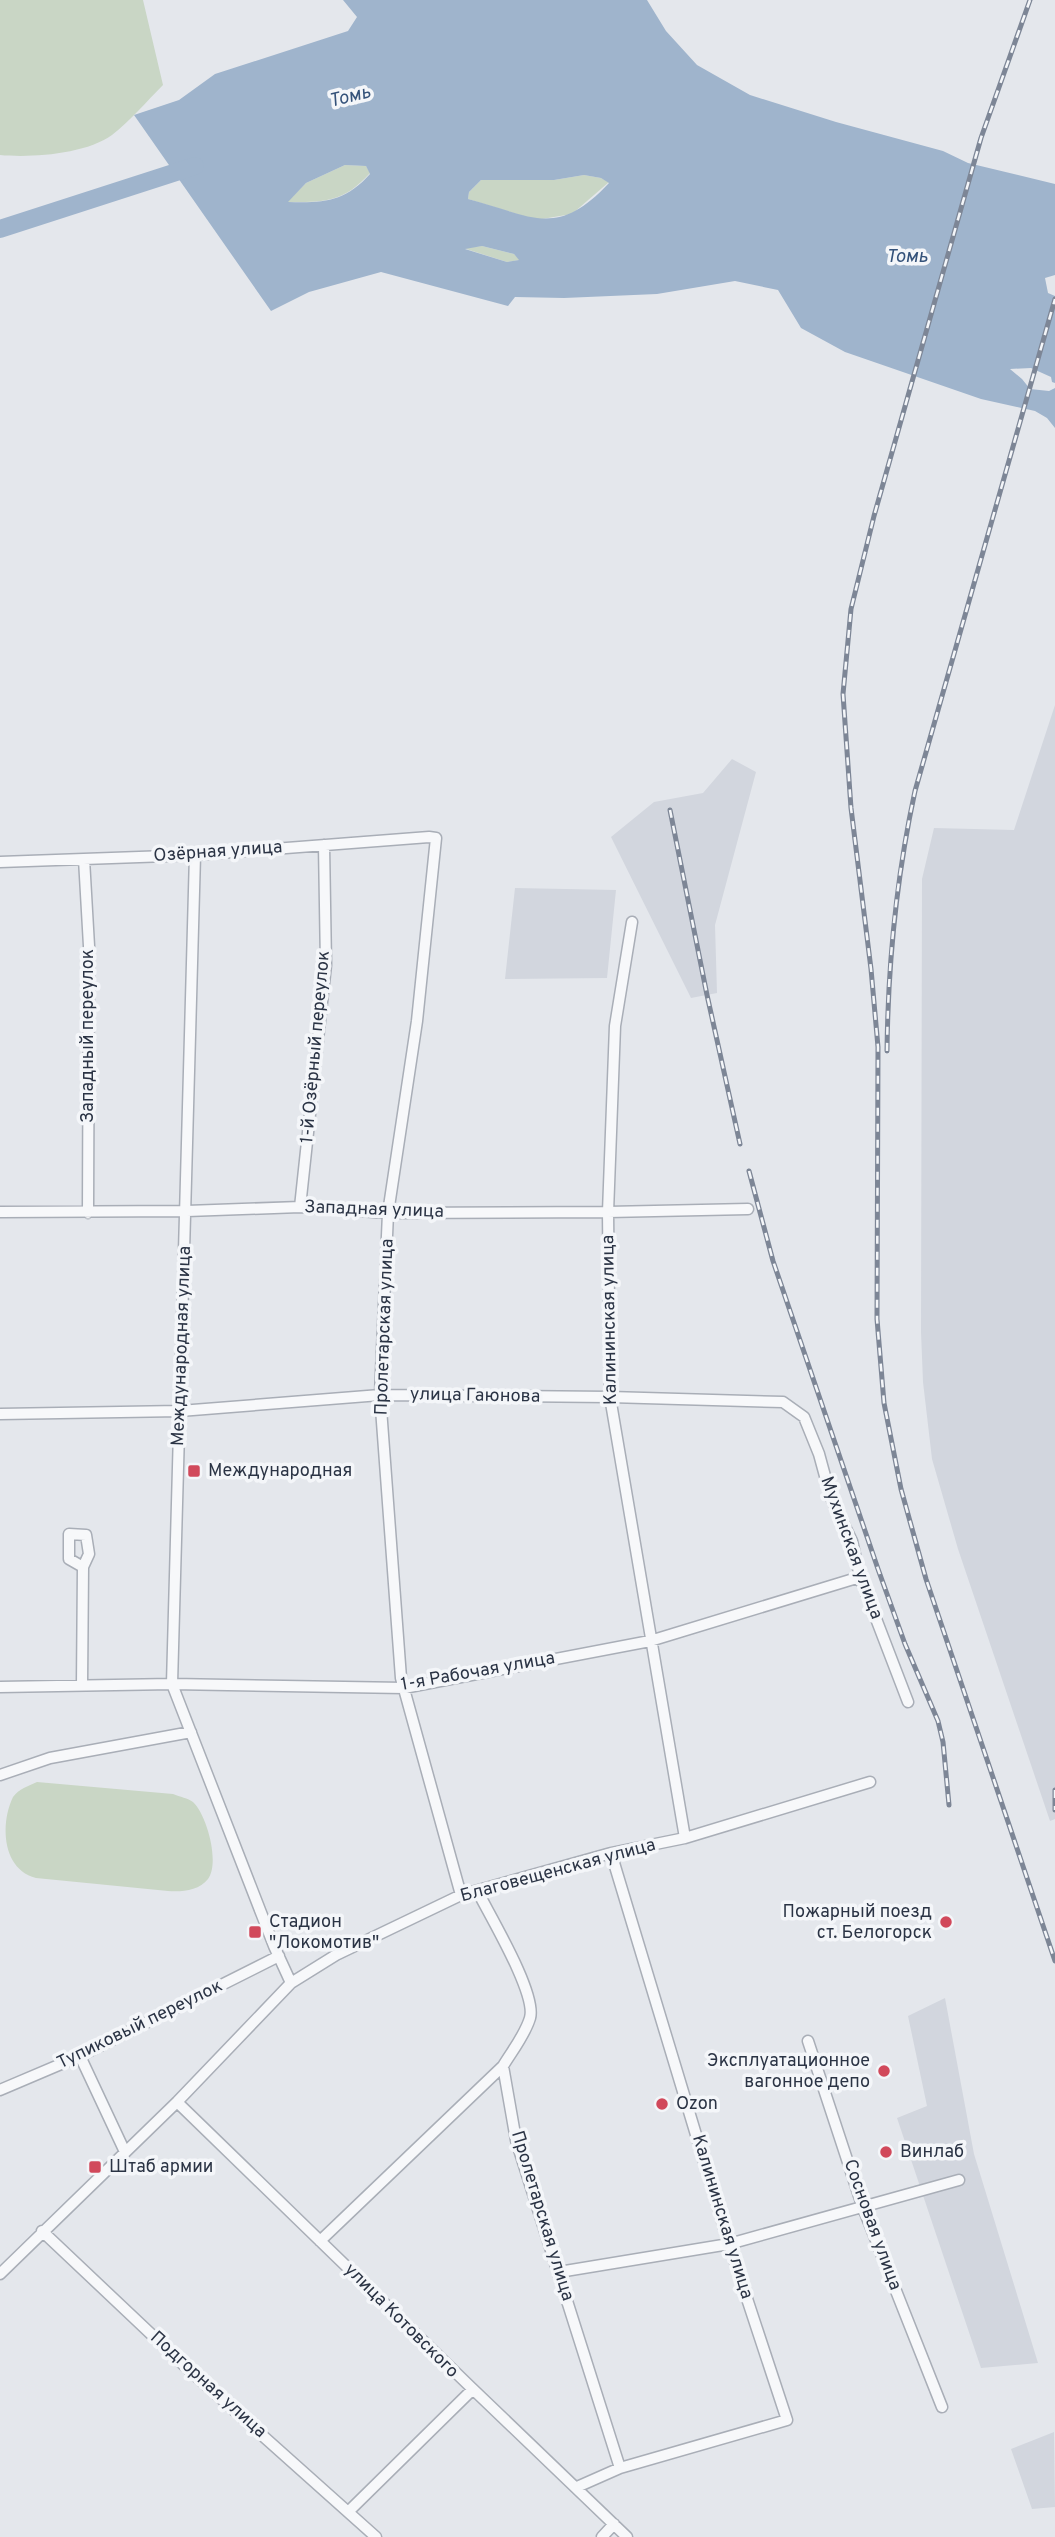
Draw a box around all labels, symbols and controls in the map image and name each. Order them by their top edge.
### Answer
water label: Томь [327,80,373,114]
water label: Томь [886,245,928,269]
street label: Озёрная улица [153,836,283,868]
street label: Западный переулок [77,949,100,1123]
street label: 1-й Озёрный переулок [296,950,336,1144]
street label: Западная улица [304,1196,444,1224]
street label: Калининская улица [597,1235,623,1405]
street label: Пролетарская улица [370,1238,400,1416]
street label: Международная улица [167,1245,197,1447]
street label: улица Гаюнова [410,1383,540,1409]
place label: Международная [208,1460,352,1483]
marker: Международная [186,1463,202,1479]
street label: Мухинская улица [815,1474,887,1622]
street label: 1-я Рабочая улица [399,1647,557,1697]
street label: Благовещенская улица [458,1834,658,1908]
place label: Пожарный поезд ст. Белогорск [783,1901,932,1945]
place label: Стадион "Локомотив" [269,1911,379,1955]
marker: Пожарный поезд ст. Белогорск [938,1914,954,1930]
marker: Стадион "Локомотив" [247,1924,263,1940]
street label: Тупиковый переулок [54,1975,226,2075]
place label: Эксплуатационное вагонное депо [707,2050,870,2094]
marker: Эксплуатационное вагонное депо [876,2063,892,2079]
place label: Ozon [676,2093,718,2116]
marker: Ozon [654,2096,670,2112]
street label: Пролетарская улица [505,2128,579,2304]
street label: Калининская улица [686,2132,758,2302]
place label: Винлаб [900,2141,964,2164]
marker: Винлаб [878,2144,894,2160]
place label: Штаб армии [109,2156,213,2179]
street label: Сосновая улица [838,2156,906,2294]
marker: Штаб армии [87,2159,103,2175]
street label: улица Котовского [339,2259,463,2383]
street label: Подгорная улица [145,2327,271,2443]

